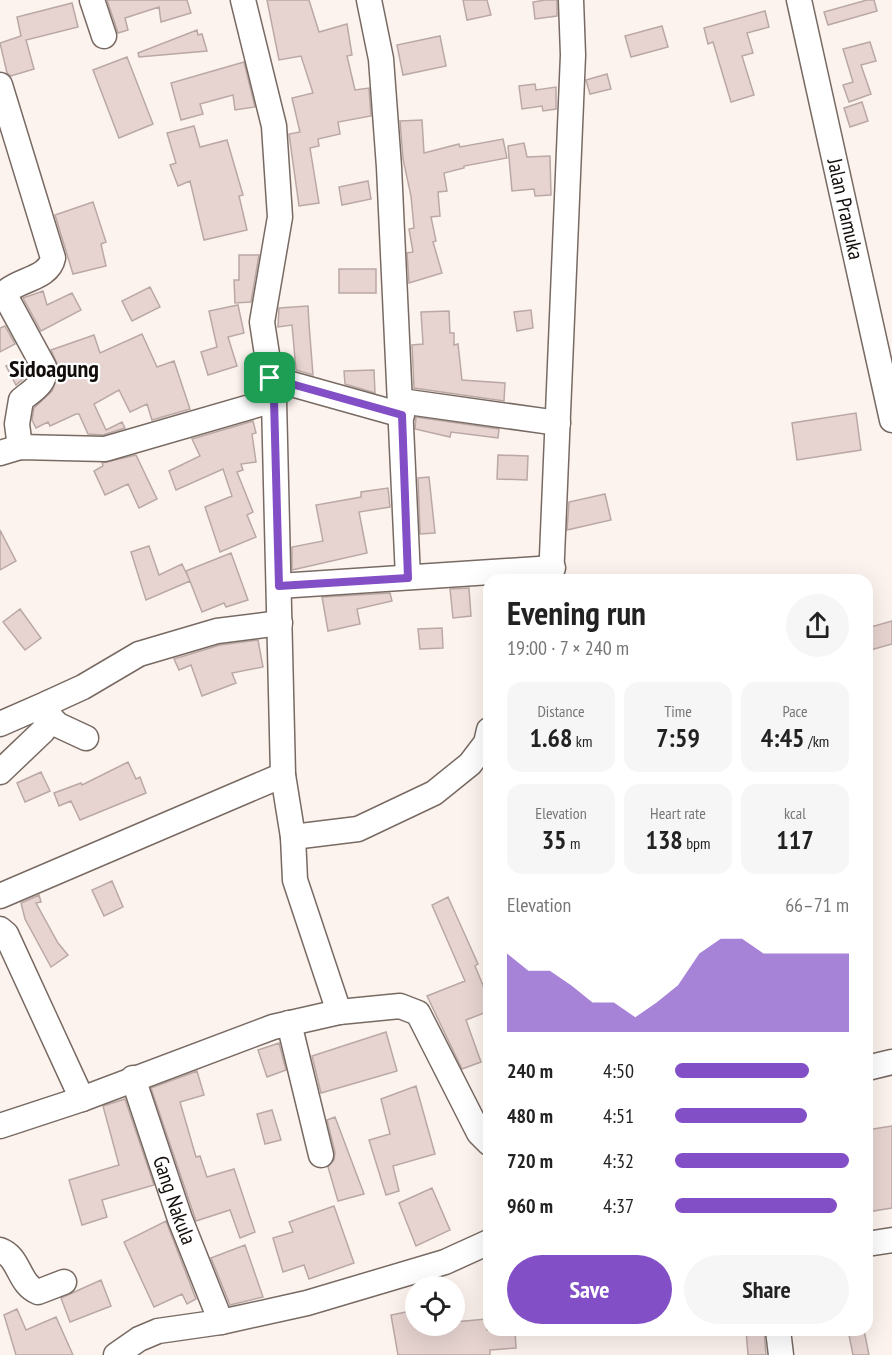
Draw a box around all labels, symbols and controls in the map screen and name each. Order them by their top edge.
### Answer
street label: Jalan Pramuka [821,155,870,262]
pin [244,352,295,403]
district label: Sidoagung [9,353,99,384]
icon: arrive [253,361,286,394]
text: Evening run [507,591,646,634]
button: share [786,594,849,657]
text: 19:00 · 7 × 240 m [507,635,629,661]
text: Distance [537,701,585,721]
text: Time [664,701,692,721]
text: Pace [782,701,808,721]
text: 1.68 [530,721,572,754]
text: 7:59 [656,721,700,754]
text: 4:45 [761,721,805,754]
text: km [572,731,592,751]
text: /km [805,731,829,751]
text: Elevation [535,803,587,823]
text: Heart rate [650,803,706,823]
text: kcal [784,803,806,823]
text: 35 [542,823,567,856]
text: 138 [645,823,683,856]
text: 117 [776,823,814,856]
text: m [567,833,580,853]
text: bpm [683,833,711,853]
text: Elevation [507,892,571,918]
text: 66–71 m [785,892,849,918]
text: 240 m [507,1058,553,1084]
text: 4:50 [603,1058,634,1084]
text: 480 m [507,1103,553,1129]
text: 4:51 [603,1103,634,1129]
text: 720 m [507,1148,553,1174]
text: 4:32 [603,1148,634,1174]
street label: Gang Nakula [147,1152,203,1248]
text: 960 m [507,1193,553,1219]
text: 4:37 [603,1193,634,1219]
button: Save [507,1255,672,1324]
button: Share [684,1255,849,1324]
map controls [405,1276,465,1336]
button: locate [405,1276,465,1336]

